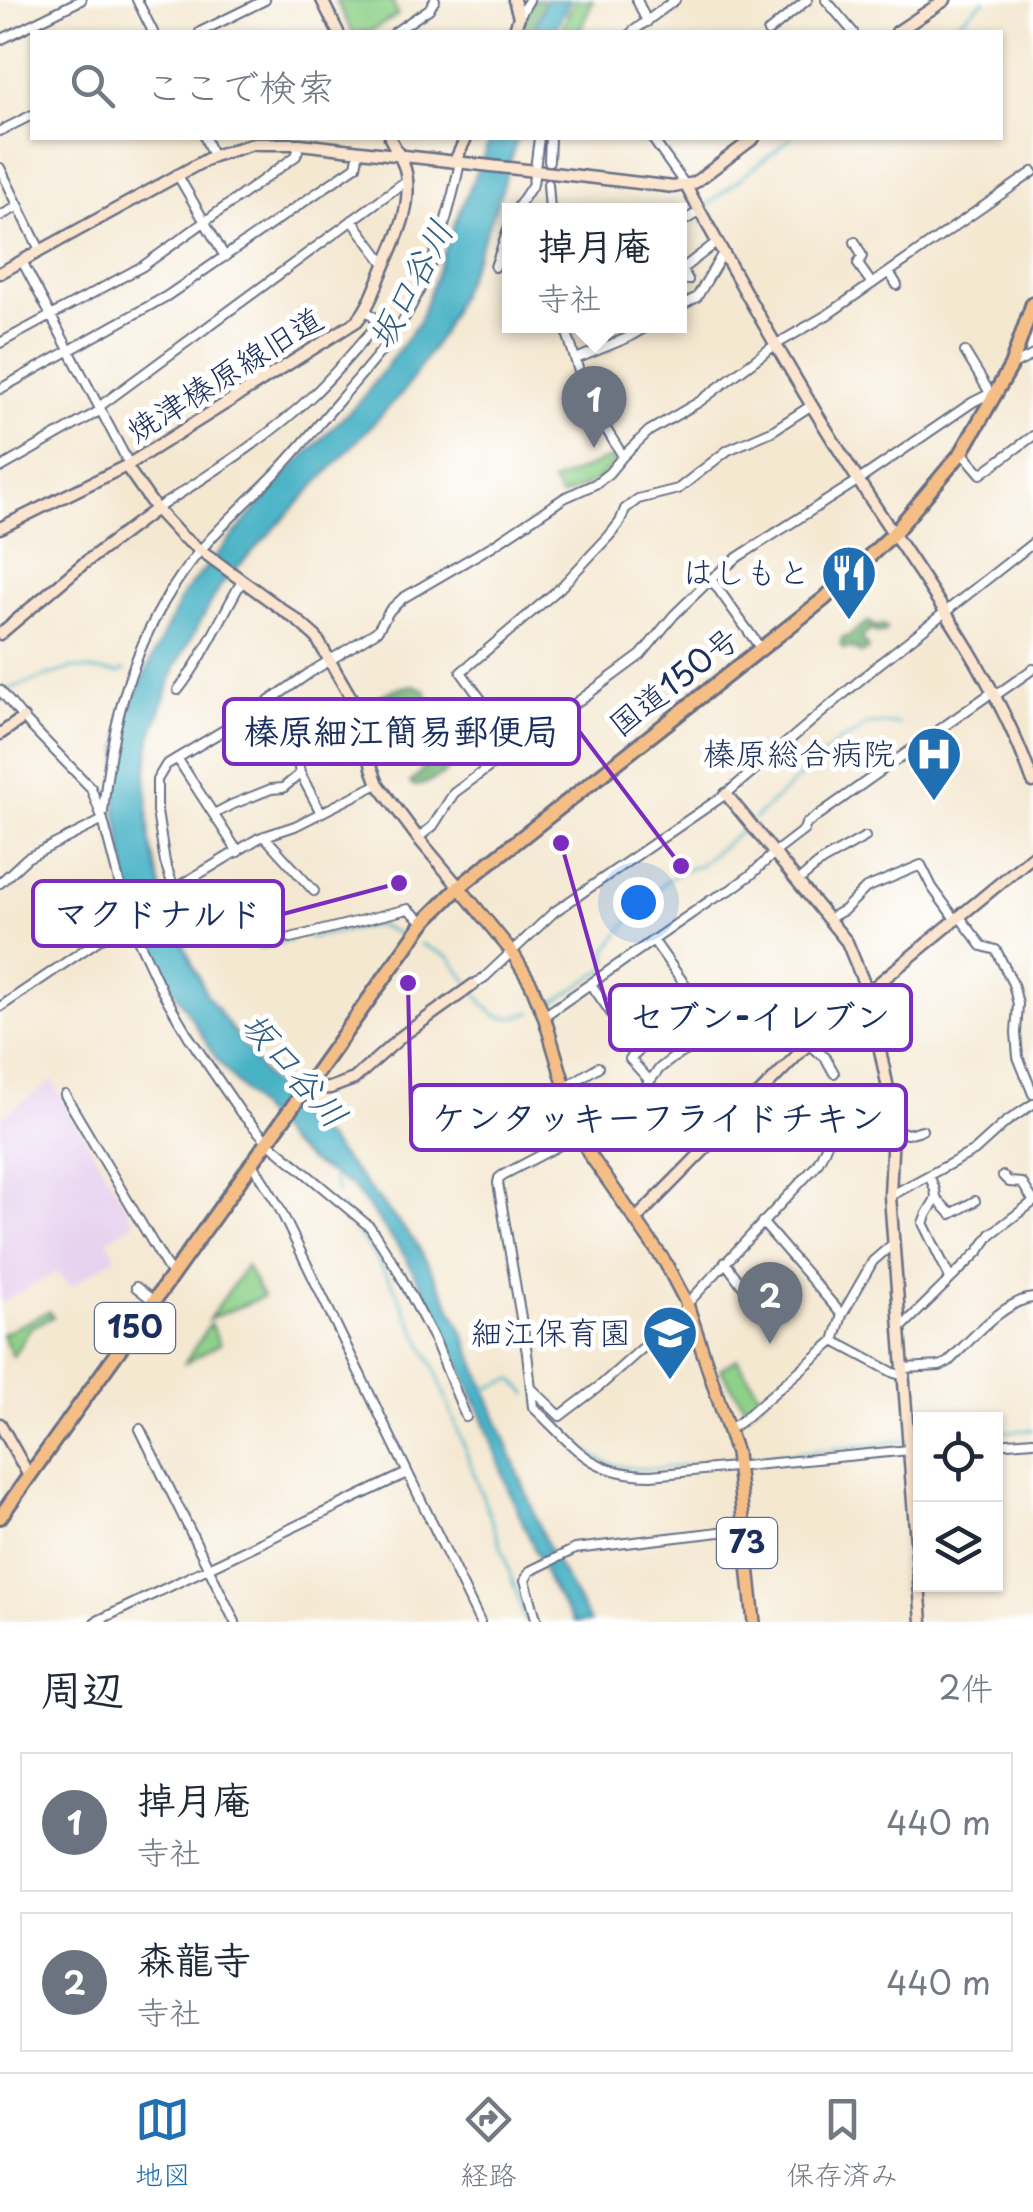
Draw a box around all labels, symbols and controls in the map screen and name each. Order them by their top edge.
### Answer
search box [30,30,1003,140]
text: ここで検索 [145,57,335,114]
icon: search [65,58,120,113]
popup [502,203,687,333]
water label: 坂口谷川 [353,210,465,358]
text: 掉月庵 [537,216,652,273]
text: 寺社 [537,273,602,321]
street label: 焼津榛原線旧道 [116,294,332,453]
pin: 1 [562,366,626,448]
restaurant icon: はしもと [819,543,879,622]
place label: はしもと [682,547,810,595]
street label: 国道150号 [597,614,748,747]
callout: 榛原細江簡易郵便局 [224,699,579,764]
text: 榛原細江簡易郵便局 [243,703,559,756]
hospital icon: 榛原総合病院 [904,724,964,803]
place label: 榛原総合病院 [703,728,895,776]
your location [613,877,664,928]
callout: マクドナルド [33,881,283,946]
text: マクドナルド [54,885,262,938]
callout: セブン-イレブン [610,985,911,1050]
text: セブン-イレブン [629,988,891,1041]
water label: 坂口谷川 [230,998,362,1139]
callout: ケンタッキーフライドチキン [411,1085,906,1150]
text: ケンタッキーフライドチキン [432,1089,884,1142]
pin: 2 [738,1262,802,1344]
road number: 150 [95,1303,175,1353]
school or university icon: 細江保育園 [640,1303,700,1382]
place label: 細江保育園 [471,1307,631,1355]
map controls [913,1412,1003,1592]
button: locate [913,1412,1003,1502]
button: layers [913,1502,1003,1592]
road number: 73 [717,1518,777,1568]
text: 周辺 [40,1656,124,1719]
text: 2件 [938,1663,993,1711]
text: 掉月庵 [137,1770,251,1827]
text: 1 [67,1798,82,1846]
text: 440 m [886,1798,991,1846]
text: 寺社 [137,1827,201,1875]
text: 森龍寺 [137,1930,251,1987]
text: 2 [63,1958,86,2006]
text: 440 m [886,1958,991,2006]
text: 寺社 [137,1987,201,2035]
tab: 地図 [135,2092,191,2195]
tab: 経路 [460,2092,516,2195]
tab: 保存済み [786,2092,898,2195]

